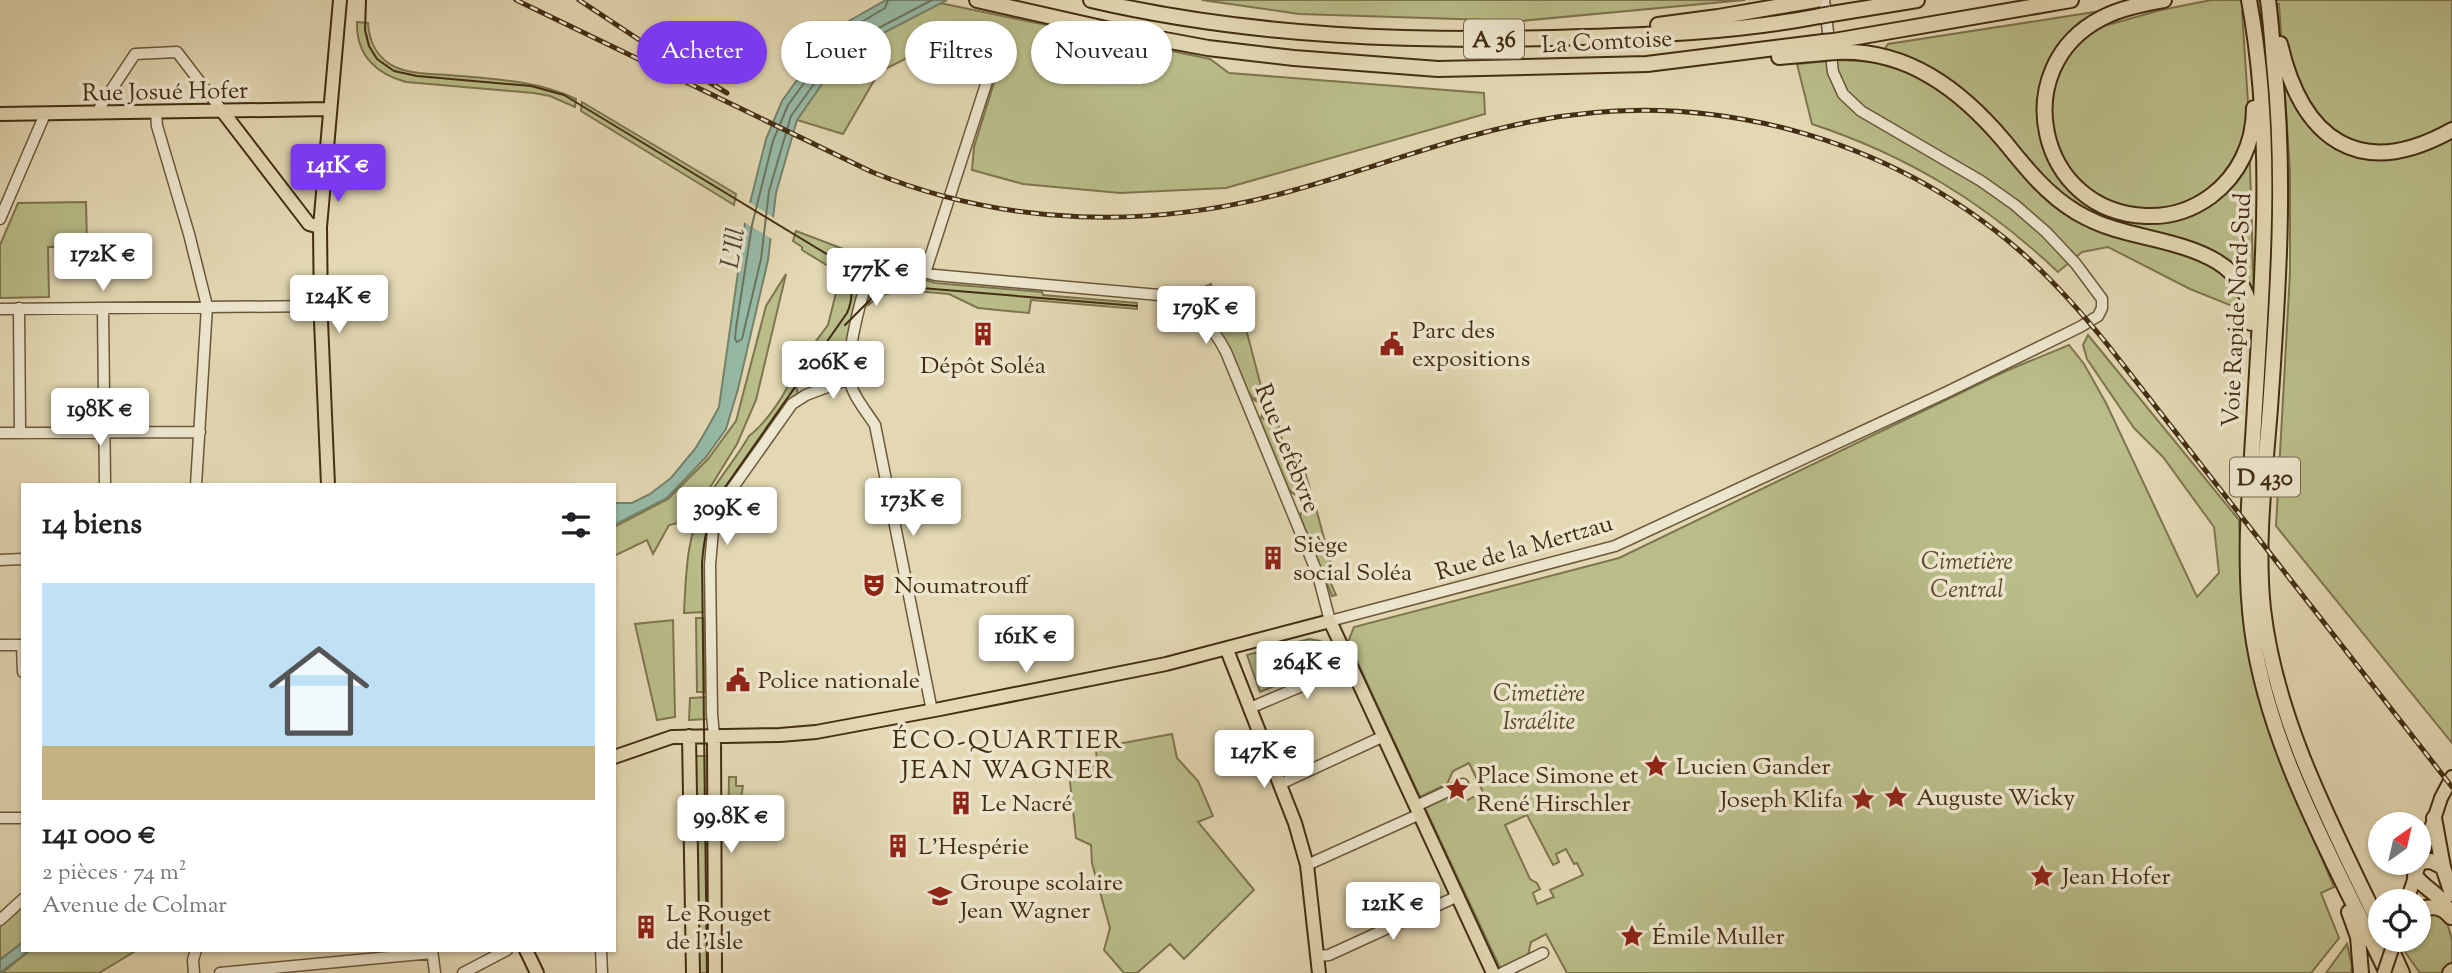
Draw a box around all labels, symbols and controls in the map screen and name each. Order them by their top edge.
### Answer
road number: A 36 [1464,20,1524,58]
chip: Acheter [637,21,767,84]
chip: Louer [781,21,891,84]
chip: Filtres [905,21,1017,84]
chip: Nouveau [1031,21,1172,84]
street label: La Comtoise [1541,23,1673,63]
street label: Rue Josué Hofer [82,75,249,111]
pin: 141K € [281,144,395,204]
text: 141K € [307,150,369,183]
street label: Voie Rapide Nord-Sud [2215,191,2261,428]
water label: L'Ill [713,225,756,272]
pin: 172K € [46,233,160,293]
text: 172K € [70,239,136,272]
pin: 177K € [819,248,933,308]
text: 177K € [843,254,909,287]
pin: 124K € [282,276,396,335]
text: 124K € [306,281,372,314]
pin: 179K € [1149,286,1263,346]
text: 179K € [1173,292,1239,325]
place label: Parc des expositions [1412,315,1530,377]
building icon: Dépôt Soléa [969,320,997,348]
public building icon: Parc des expositions [1378,330,1406,358]
pin: 206K € [776,342,890,401]
text: 206K € [798,347,868,380]
place label: Dépôt Soléa [920,350,1046,384]
street label: Rue Lefèbvre [1245,379,1327,518]
pin: 198K € [43,388,157,448]
text: 198K € [67,394,133,427]
road number: D 430 [2230,457,2300,496]
pin: 173K € [856,478,970,538]
text: 173K € [881,484,945,517]
pin: 309K € [670,488,784,547]
text: 309K € [693,493,761,526]
text: 14 biens [42,504,142,547]
icon: filters [557,506,595,544]
street label: Rue de la Mertzau [1432,507,1617,590]
place label: Siège social Soléa [1293,529,1412,591]
building icon: Siège social Soléa [1259,544,1287,572]
park label: Cimetière Central [1921,546,2013,608]
place label: Noumatrouff [894,570,1031,604]
theatre icon: Noumatrouff [860,571,888,599]
pin: 161K € [969,616,1083,675]
text: 161K € [995,621,1057,654]
icon: home [256,628,382,754]
pin: 264K € [1250,642,1364,701]
text: 264K € [1272,647,1342,680]
place label: Police nationale [758,665,920,699]
public building icon: Police nationale [724,666,752,694]
park label: Cimetière Israélite [1493,678,1585,740]
district label: ÉCO-QUARTIER JEAN WAGNER [892,723,1124,790]
pin: 147K € [1207,730,1321,790]
text: 147K € [1231,736,1297,769]
place label: Lucien Gander [1676,751,1830,785]
place icon: Lucien Gander [1642,752,1670,780]
place label: Place Simone et René Hirschler [1477,760,1638,822]
place icon: Place Simone et René Hirschler [1443,775,1471,803]
place label: Auguste Wicky [1916,782,2075,816]
place icon: Auguste Wicky [1882,783,1910,811]
place label: Joseph Klifa [1718,784,1843,818]
place icon: Joseph Klifa [1849,785,1877,813]
place label: Le Nacré [981,788,1073,822]
building icon: Le Nacré [947,789,975,817]
pin: 99.8K € [666,796,796,855]
text: 99.8K € [693,801,769,834]
north arrow [2368,812,2431,875]
map controls [2368,812,2431,952]
text: 141 000 € [42,814,156,857]
place label: L'Hespérie [918,831,1029,865]
building icon: L'Hespérie [884,832,912,860]
text: 2 pièces · 74 m² [42,857,187,890]
place label: Jean Hofer [2060,861,2171,895]
place icon: Jean Hofer [2028,862,2056,890]
place label: Groupe scolaire Jean Wagner [958,867,1123,929]
school or university icon: Groupe scolaire Jean Wagner [926,882,954,910]
pin: 121K € [1336,883,1450,942]
text: 121K € [1362,888,1424,921]
button: locate [2368,889,2431,952]
text: Avenue de Colmar [42,890,227,923]
place label: Le Rouget de l'Isle [666,898,771,960]
building icon: Le Rouget de l'Isle [632,913,660,941]
place label: Émile Muller [1652,921,1785,955]
place icon: Émile Muller [1618,922,1646,950]

